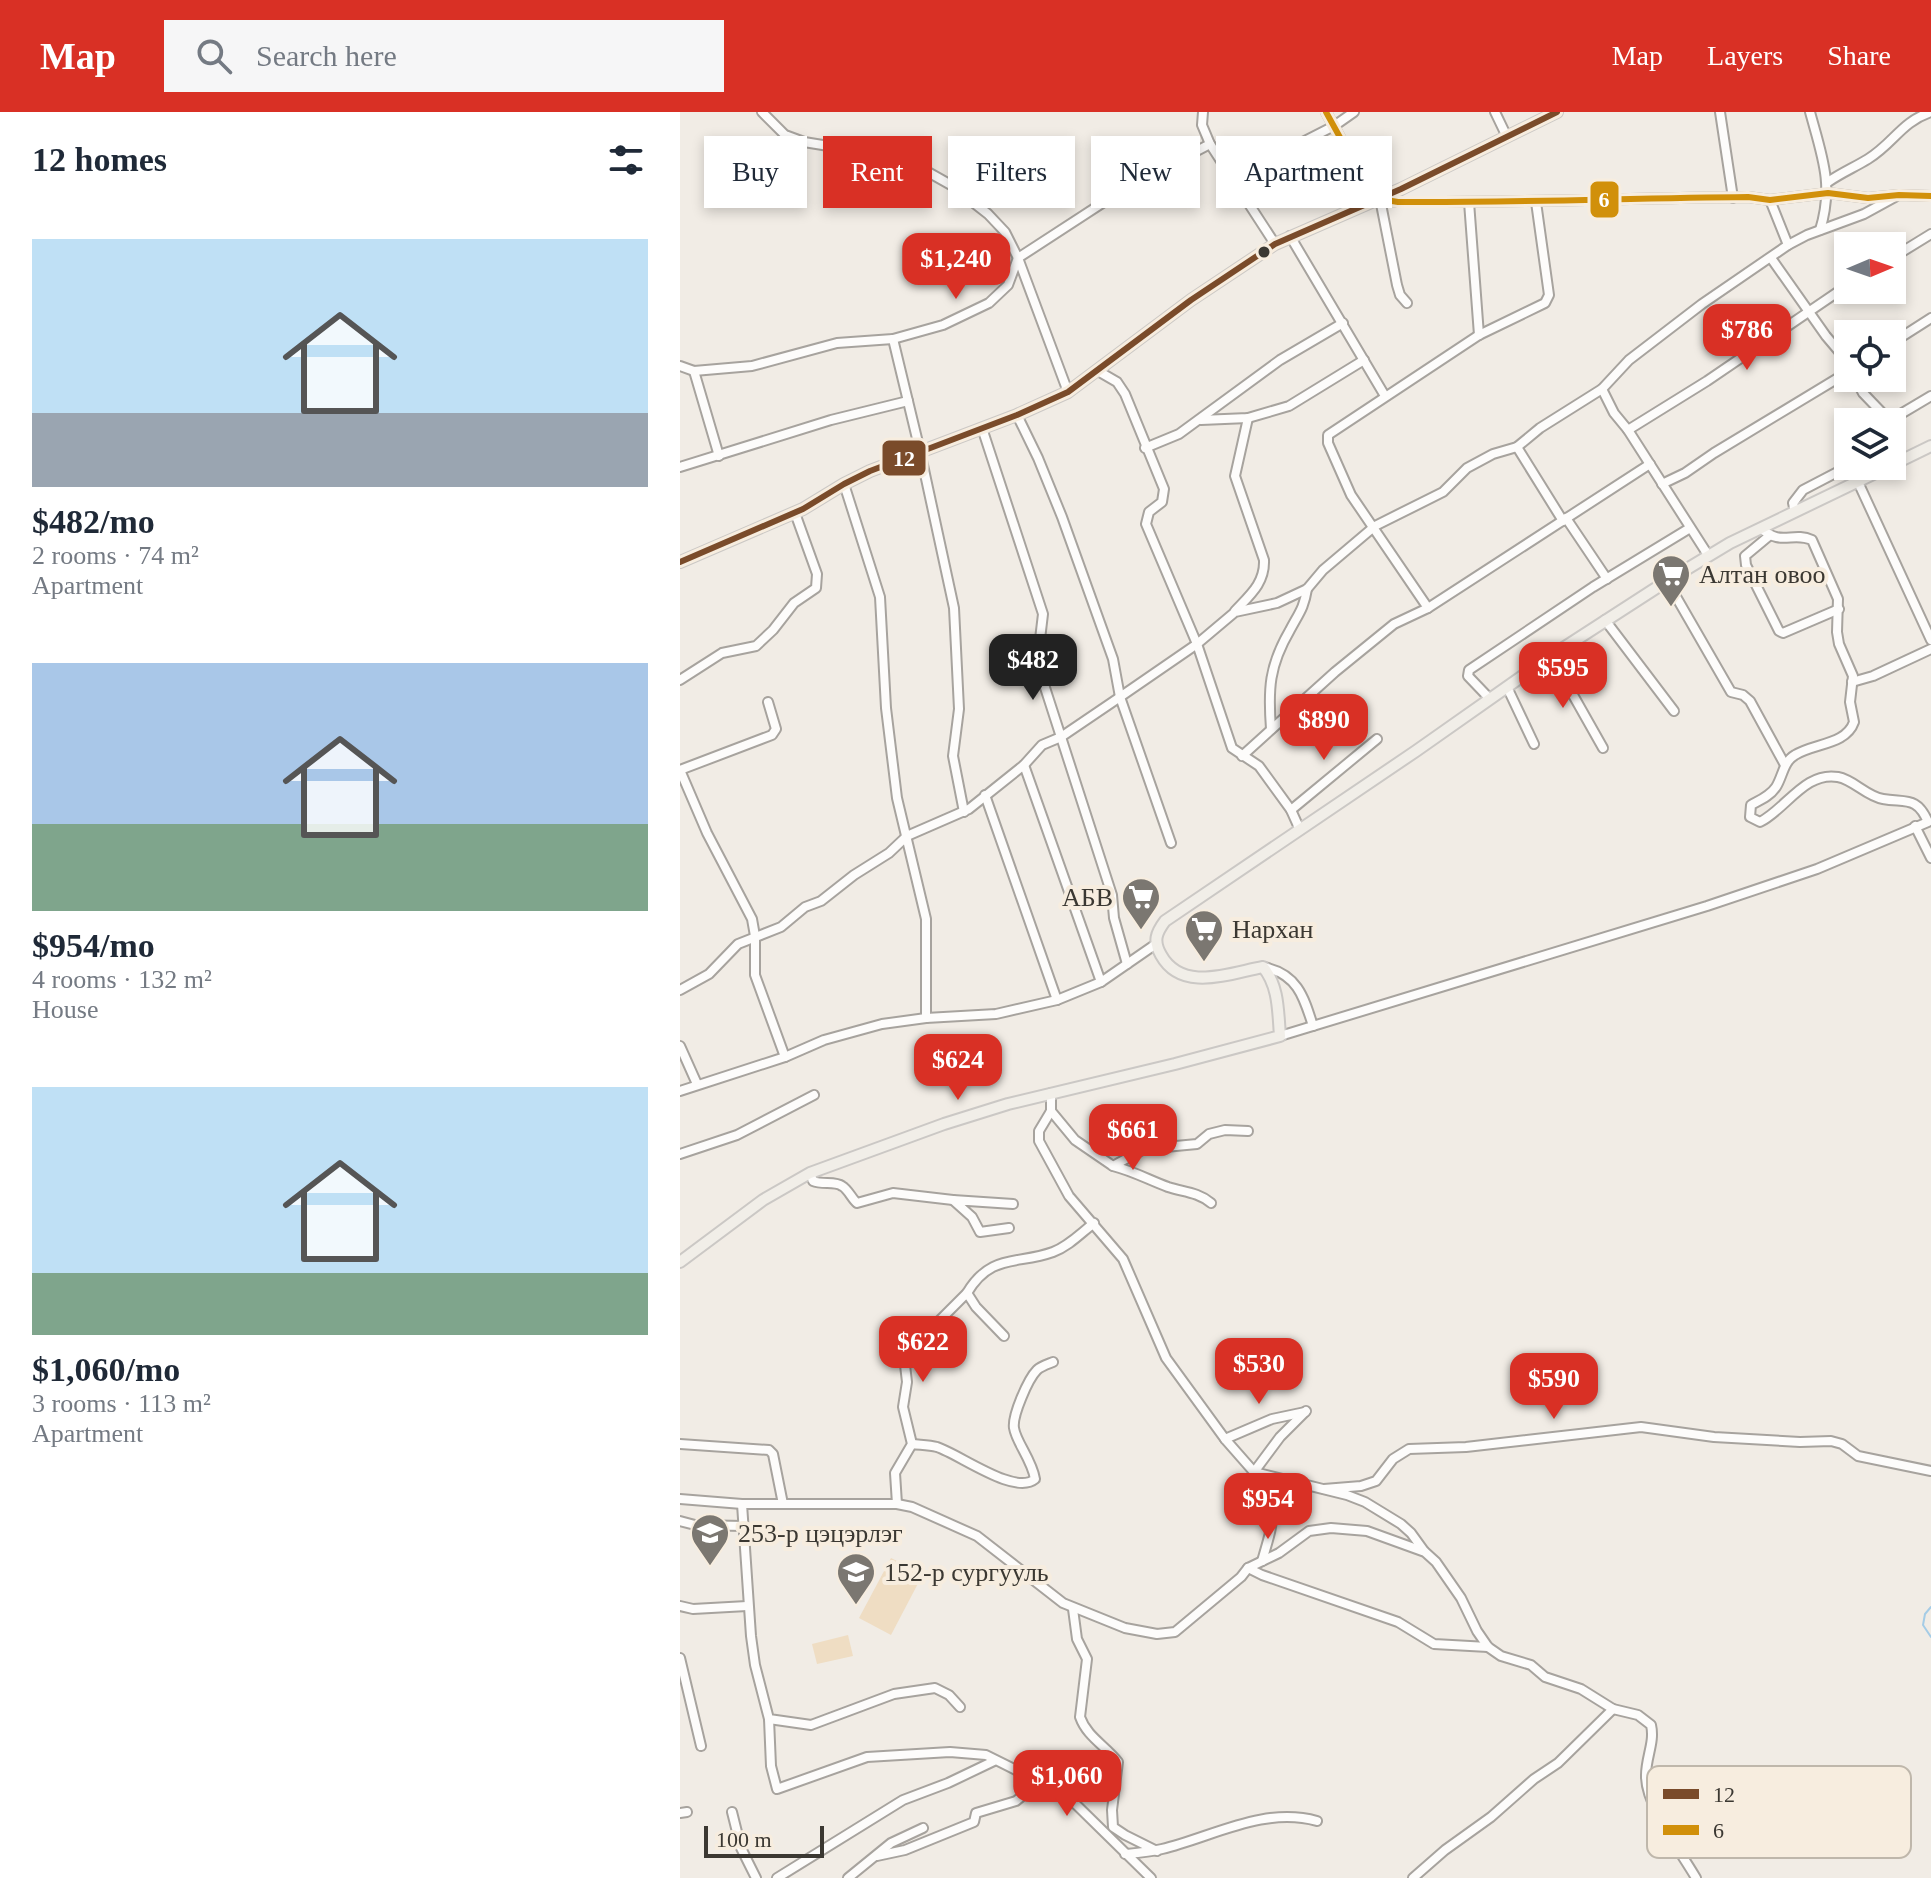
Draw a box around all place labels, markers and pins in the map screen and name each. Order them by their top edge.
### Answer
pin: $1,240 [891,233,1021,301]
unlabelled marker [1256,244,1272,260]
pin: $786 [1700,304,1794,372]
supermarket icon: Алтан овоо [1650,553,1692,608]
place label: Алтан овоо [1699,560,1825,589]
pin: $482 [986,634,1080,702]
pin: $595 [1516,642,1610,710]
pin: $890 [1277,694,1371,762]
supermarket icon: АБВ [1120,876,1162,931]
place label: АБВ [1062,883,1113,912]
supermarket icon: Нархан [1183,908,1225,963]
place label: Нархан [1232,915,1314,944]
pin: $624 [911,1034,1005,1102]
pin: $661 [1086,1104,1180,1172]
pin: $622 [876,1316,970,1384]
pin: $530 [1212,1338,1306,1406]
pin: $590 [1507,1353,1601,1421]
pin: $954 [1221,1473,1315,1541]
school or university icon: 253-р цэцэрлэг [689,1512,731,1567]
place label: 253-р цэцэрлэг [738,1519,903,1548]
school or university icon: 152-р сургууль [835,1551,877,1606]
place label: 152-р сургууль [884,1558,1049,1587]
pin: $1,060 [1002,1750,1132,1818]

